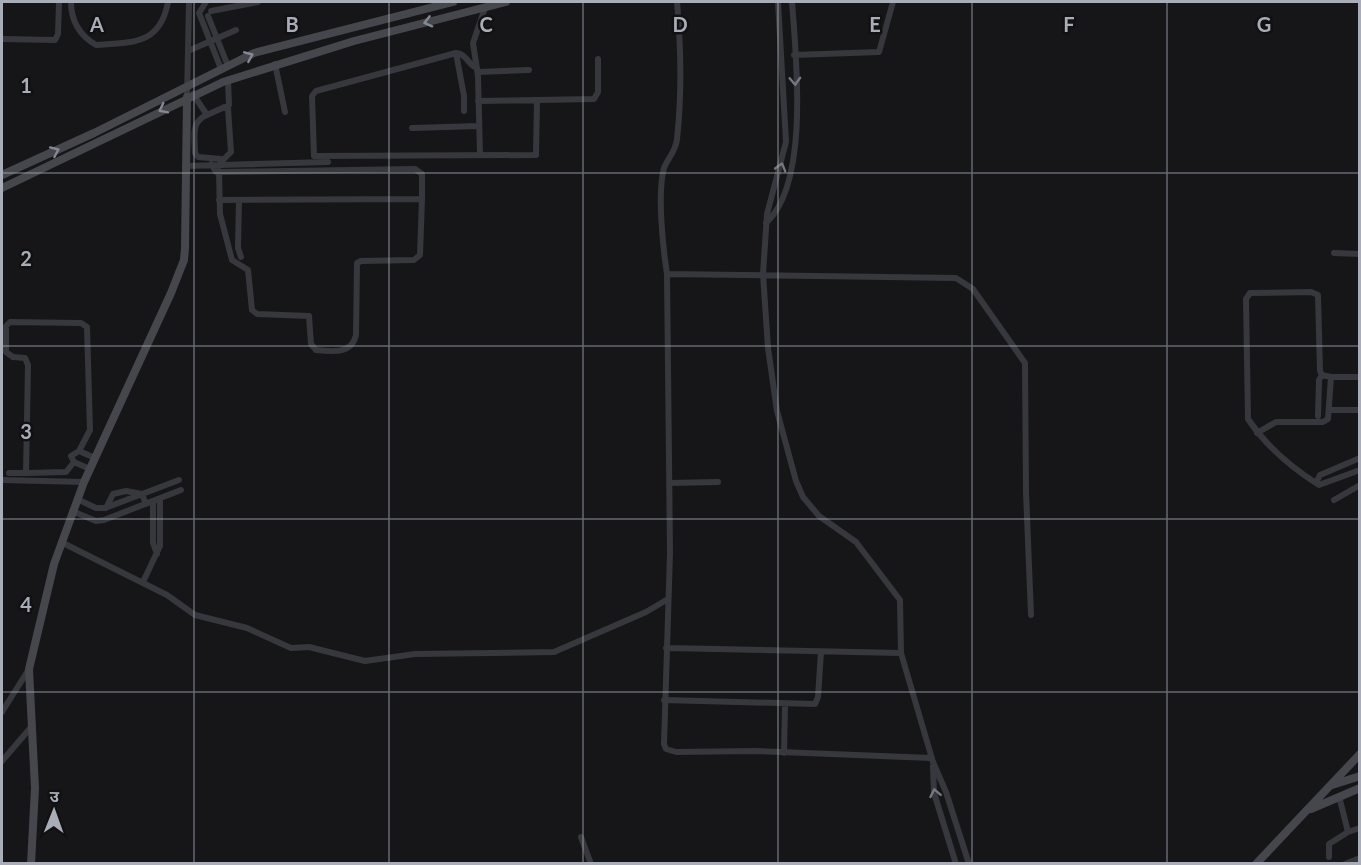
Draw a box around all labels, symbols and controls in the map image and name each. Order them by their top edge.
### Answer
text: A [89,12,104,36]
text: B [285,12,299,36]
text: C [479,12,493,36]
text: D [672,12,688,36]
text: E [869,12,881,36]
text: F [1063,12,1075,36]
text: G [1257,12,1271,36]
one-way arrow [423,15,433,28]
one-way arrow [242,51,253,63]
text: 1 [20,73,32,97]
one-way arrow [789,76,802,85]
one-way arrow [159,102,170,113]
one-way arrow [48,146,59,158]
one-way arrow [774,162,786,173]
text: 2 [20,246,32,270]
text: 3 [20,419,32,443]
text: 4 [20,592,32,616]
north arrow [24,781,84,841]
text: उ [49,786,60,805]
one-way arrow [929,789,942,799]

